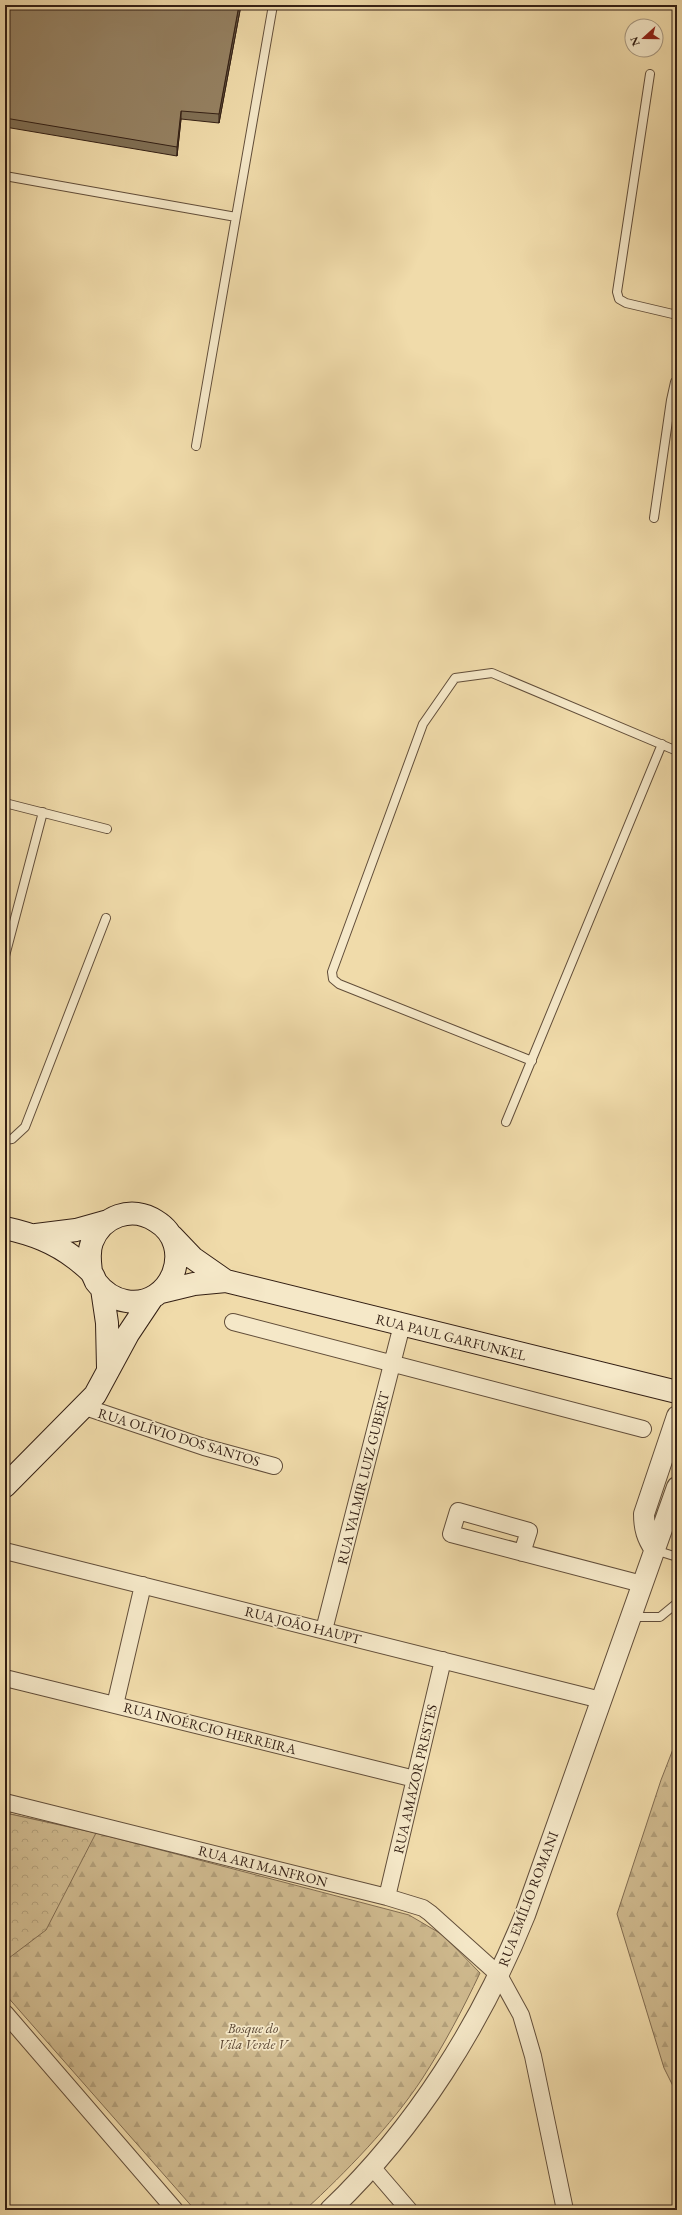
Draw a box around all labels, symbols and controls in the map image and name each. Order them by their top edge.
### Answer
north arrow [624,18,664,58]
text: N [626,35,643,48]
street label: RUA PAUL GARFUNKEL [374,1310,529,1365]
street label: RUA VALMIR LUIZ GUBERT [333,1389,393,1566]
street label: RUA OLÍVIO DOS SANTOS [96,1404,262,1470]
street label: RUA JOÃO HAUPT [243,1602,364,1648]
street label: RUA INOÉRCIO HERREIRA [122,1698,299,1758]
street label: RUA AMAZOR PRESTES [389,1703,441,1855]
street label: RUA EMÍLIO ROMANI [494,1829,562,1969]
street label: RUA ARI MANFRON [197,1841,329,1891]
park label: Bosque do Vila Verde V [218,2019,290,2053]

